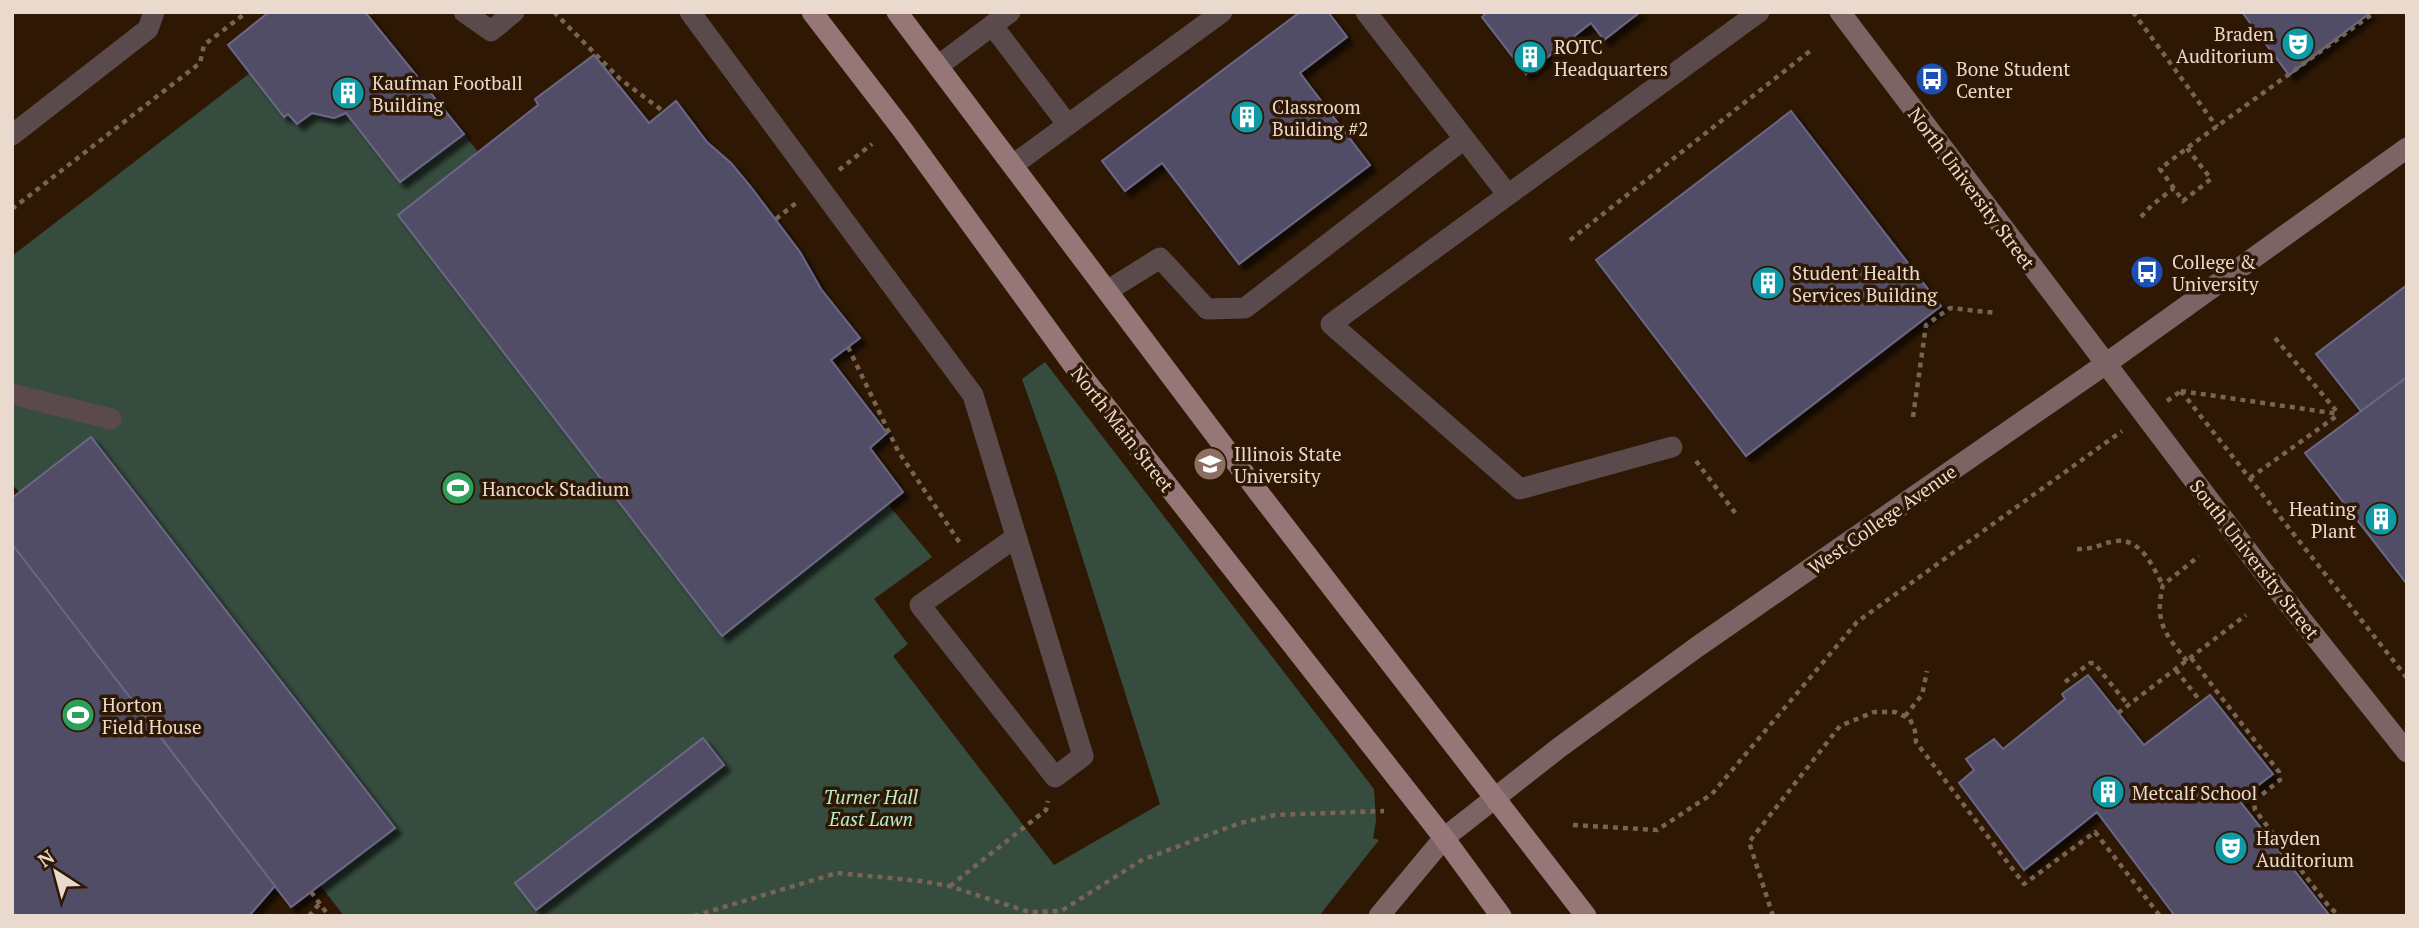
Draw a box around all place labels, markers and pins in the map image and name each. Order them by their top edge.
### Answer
place label: Braden Auditorium [2176,21,2275,68]
theatre icon: Braden Auditorium [2279,25,2317,63]
place label: ROTC Headquarters [1554,34,1668,81]
building icon: ROTC Headquarters [1511,38,1549,76]
place label: Bone Student Center [1956,56,2070,103]
bus stop icon: Bone Student Center [1913,60,1951,98]
place label: Kaufman Football Building [372,70,523,117]
building icon: Kaufman Football Building [329,74,367,112]
place label: Classroom Building #2 [1272,94,1368,141]
building icon: Classroom Building #2 [1228,98,1266,136]
place label: College & University [2172,249,2259,296]
bus stop icon: College & University [2128,253,2166,291]
place label: Student Health Services Building [1792,260,1938,307]
building icon: Student Health Services Building [1749,264,1787,302]
place label: Illinois State University [1234,441,1342,488]
school or university icon: Illinois State University [1191,445,1229,483]
sports icon: Hancock Stadium [439,469,477,507]
place label: Hancock Stadium [482,476,630,501]
place label: Heating Plant [2289,496,2357,543]
building icon: Heating Plant [2362,500,2400,538]
place label: Horton Field House [102,692,202,739]
sports icon: Horton Field House [59,696,97,734]
building icon: Metcalf School [2089,773,2127,811]
place label: Metcalf School [2132,780,2257,805]
place label: Hayden Auditorium [2256,825,2355,872]
theatre icon: Hayden Auditorium [2212,829,2250,867]

